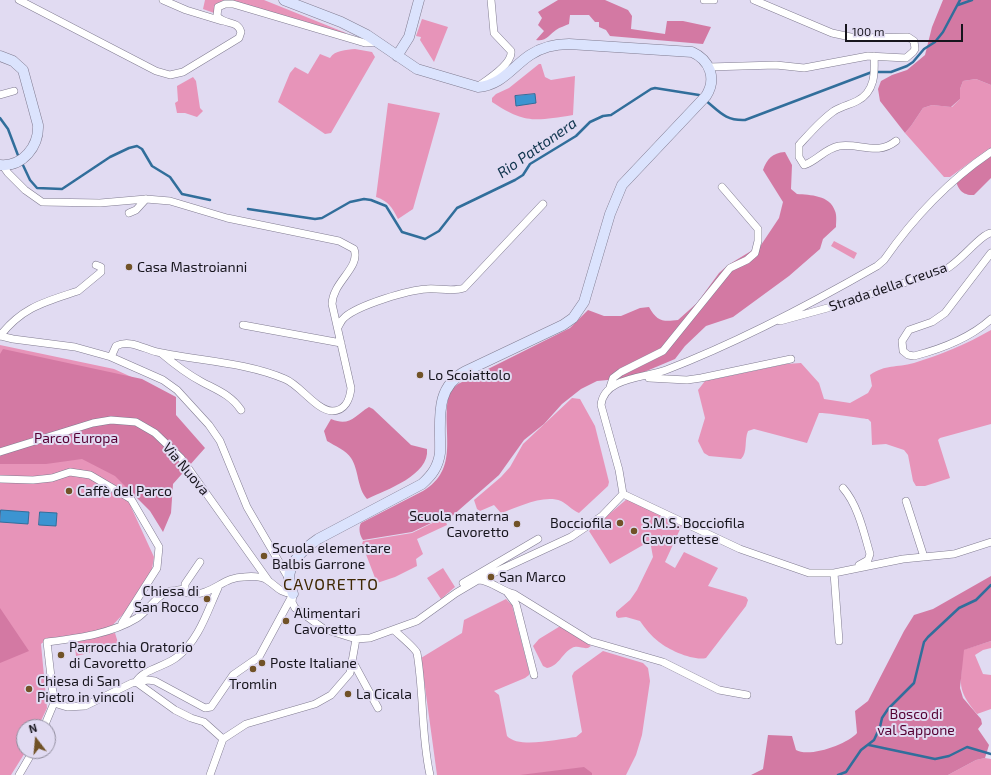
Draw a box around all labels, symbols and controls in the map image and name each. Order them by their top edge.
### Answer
scale bar [847,16,965,42]
text: 100 m [852,24,884,38]
water label: Rio Pattonera [494,114,580,182]
place label: Casa Mastroianni [137,259,247,275]
street label: Strada della Creusa [827,259,949,315]
marker: Casa Mastroianni [124,262,134,272]
place label: Lo Scoiattolo [428,367,511,383]
marker: Lo Scoiattolo [415,370,425,380]
park label: Parco Europa [34,430,118,446]
street label: Via Nuova [159,439,213,499]
place label: Caffè del Parco [77,483,172,499]
marker: Caffè del Parco [64,486,74,496]
place label: Scuola materna Cavoretto [409,508,509,540]
place label: Bocciofila [550,515,612,531]
place label: S.M.S. Bocciofila Cavorettese [642,515,745,548]
marker: Bocciofila [615,518,625,528]
marker: Scuola materna Cavoretto [512,519,522,529]
marker: S.M.S. Bocciofila Cavorettese [629,526,639,536]
place label: Scuola elementare Balbis Garrone [272,540,391,572]
marker: Scuola elementare Balbis Garrone [259,551,269,561]
place label: San Marco [499,569,566,585]
marker: San Marco [486,572,496,582]
district label: CAVORETTO [283,575,379,595]
place label: Chiesa di San Rocco [134,583,199,616]
marker: Chiesa di San Rocco [202,594,212,604]
place label: Alimentari Cavoretto [294,605,360,638]
marker: Alimentari Cavoretto [281,616,291,626]
place label: Parrocchia Oratorio di Cavoretto [69,639,193,672]
marker: Parrocchia Oratorio di Cavoretto [56,650,66,660]
place label: Poste Italiane [270,655,357,671]
marker: Poste Italiane [257,658,267,668]
marker: Tromlin [248,664,258,674]
place label: Chiesa di San Pietro in vincoli [37,673,134,706]
place label: Tromlin [229,676,277,692]
marker: Chiesa di San Pietro in vincoli [24,684,34,694]
place label: La Cicala [356,686,412,702]
marker: La Cicala [343,689,353,699]
park label: Bosco di val Sappone [877,706,955,738]
north arrow [16,719,56,759]
text: N [27,721,38,735]

